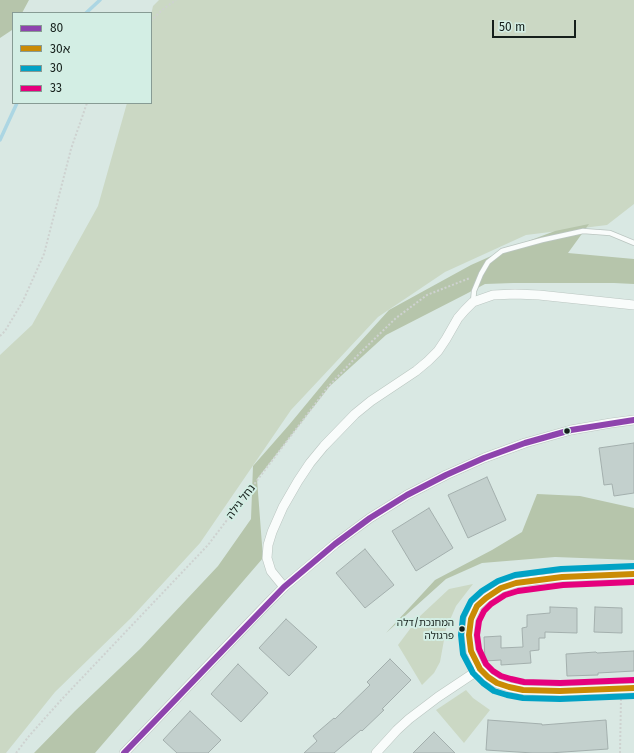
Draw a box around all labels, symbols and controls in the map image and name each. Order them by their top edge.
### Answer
legend [12,12,152,104]
scale bar [494,12,578,38]
text: 50 m [499,20,525,34]
text: 80 [50,21,63,35]
text: 30א [50,42,70,56]
text: 30 [50,61,63,75]
text: 33 [50,81,62,95]
unlabelled marker [562,426,572,436]
street label: נחל גילה [224,482,258,522]
place label: המחנכת/דלה פרגולה [397,617,454,640]
marker: המחנכת/דלה פרגולה [457,624,467,634]

